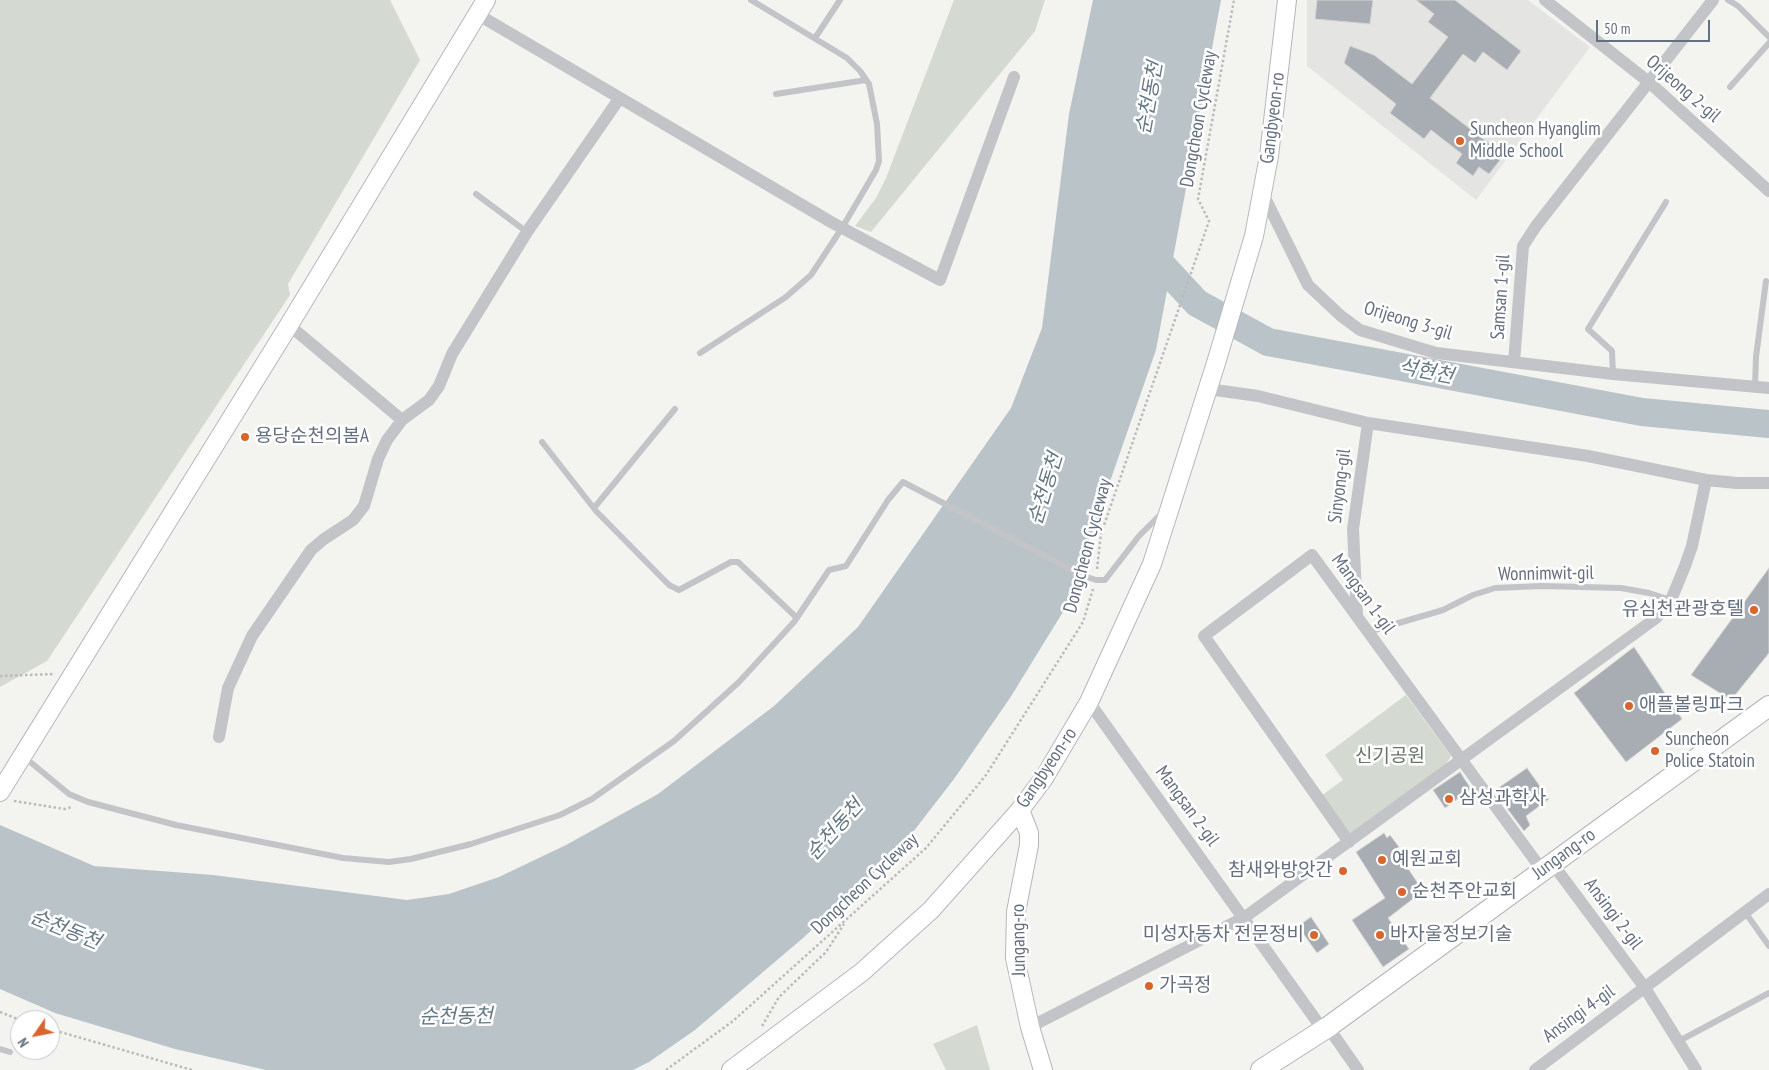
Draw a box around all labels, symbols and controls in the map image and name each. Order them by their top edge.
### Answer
scale bar [1599,10,1713,42]
text: 50 m [1604,19,1630,38]
street label: Dongcheon Cycleway [1176,49,1222,189]
street label: Orijeong 2-gil [1641,50,1725,128]
water label: 순천동천 [1132,60,1168,136]
street label: Gangbyeon-ro [1256,71,1290,165]
place label: Suncheon Hyanglim Middle School [1470,119,1601,163]
marker: Suncheon Hyanglim Middle School [1454,135,1466,147]
street label: Samsan 1-gil [1487,254,1515,340]
street label: Orijeong 3-gil [1361,297,1455,345]
water label: 석현천 [1397,355,1455,389]
place label: 용당순천의봄A [255,426,369,448]
marker: 용당순천의봄A [239,431,251,443]
street label: Sinyong-gil [1324,447,1356,525]
water label: 순천동천 [1024,450,1068,528]
street label: Dongcheon Cycleway [1059,476,1117,616]
street label: Mangsan 1-gil [1326,549,1400,639]
street label: Wonnimwit-gil [1498,562,1594,586]
place label: 유심천관광호텔 [1622,599,1744,621]
marker: 유심천관광호텔 [1748,604,1760,616]
place label: 애플볼링파크 [1639,695,1744,717]
marker: 애플볼링파크 [1623,700,1635,712]
street label: Gangbyeon-ro [1012,724,1082,812]
place label: Suncheon Police Statoin [1665,729,1755,773]
marker: Suncheon Police Statoin [1649,745,1661,757]
park label: 신기공원 [1355,746,1425,768]
street label: Mangsan 2-gil [1150,761,1224,851]
place label: 삼성과학사 [1459,788,1546,810]
marker: 삼성과학사 [1443,793,1455,805]
water label: 순천동천 [801,795,869,865]
street label: Jungang-ro [1528,823,1600,885]
street label: Dongcheon Cycleway [807,829,923,939]
place label: 예원교회 [1392,849,1462,871]
marker: 예원교회 [1376,854,1388,866]
place label: 참새와방앗간 [1228,860,1333,882]
marker: 참새와방앗간 [1337,865,1349,877]
street label: Ansingi 2-gil [1579,874,1647,954]
place label: 순천주안교회 [1412,881,1517,903]
marker: 순천주안교회 [1396,886,1408,898]
street label: Jungang-ro [1007,904,1031,976]
water label: 순천동천 [26,905,104,955]
place label: 미성자동차 전문정비 [1143,924,1304,946]
place label: 바자울정보기술 [1390,924,1512,946]
marker: 미성자동차 전문정비 [1308,929,1320,941]
marker: 바자울정보기술 [1374,929,1386,941]
place label: 가곡정 [1159,975,1211,997]
marker: 가곡정 [1143,980,1155,992]
street label: Ansingi 4-gil [1539,980,1619,1048]
water label: 순천동천 [419,1004,493,1030]
north arrow [10,1010,60,1060]
text: N [14,1035,33,1051]

